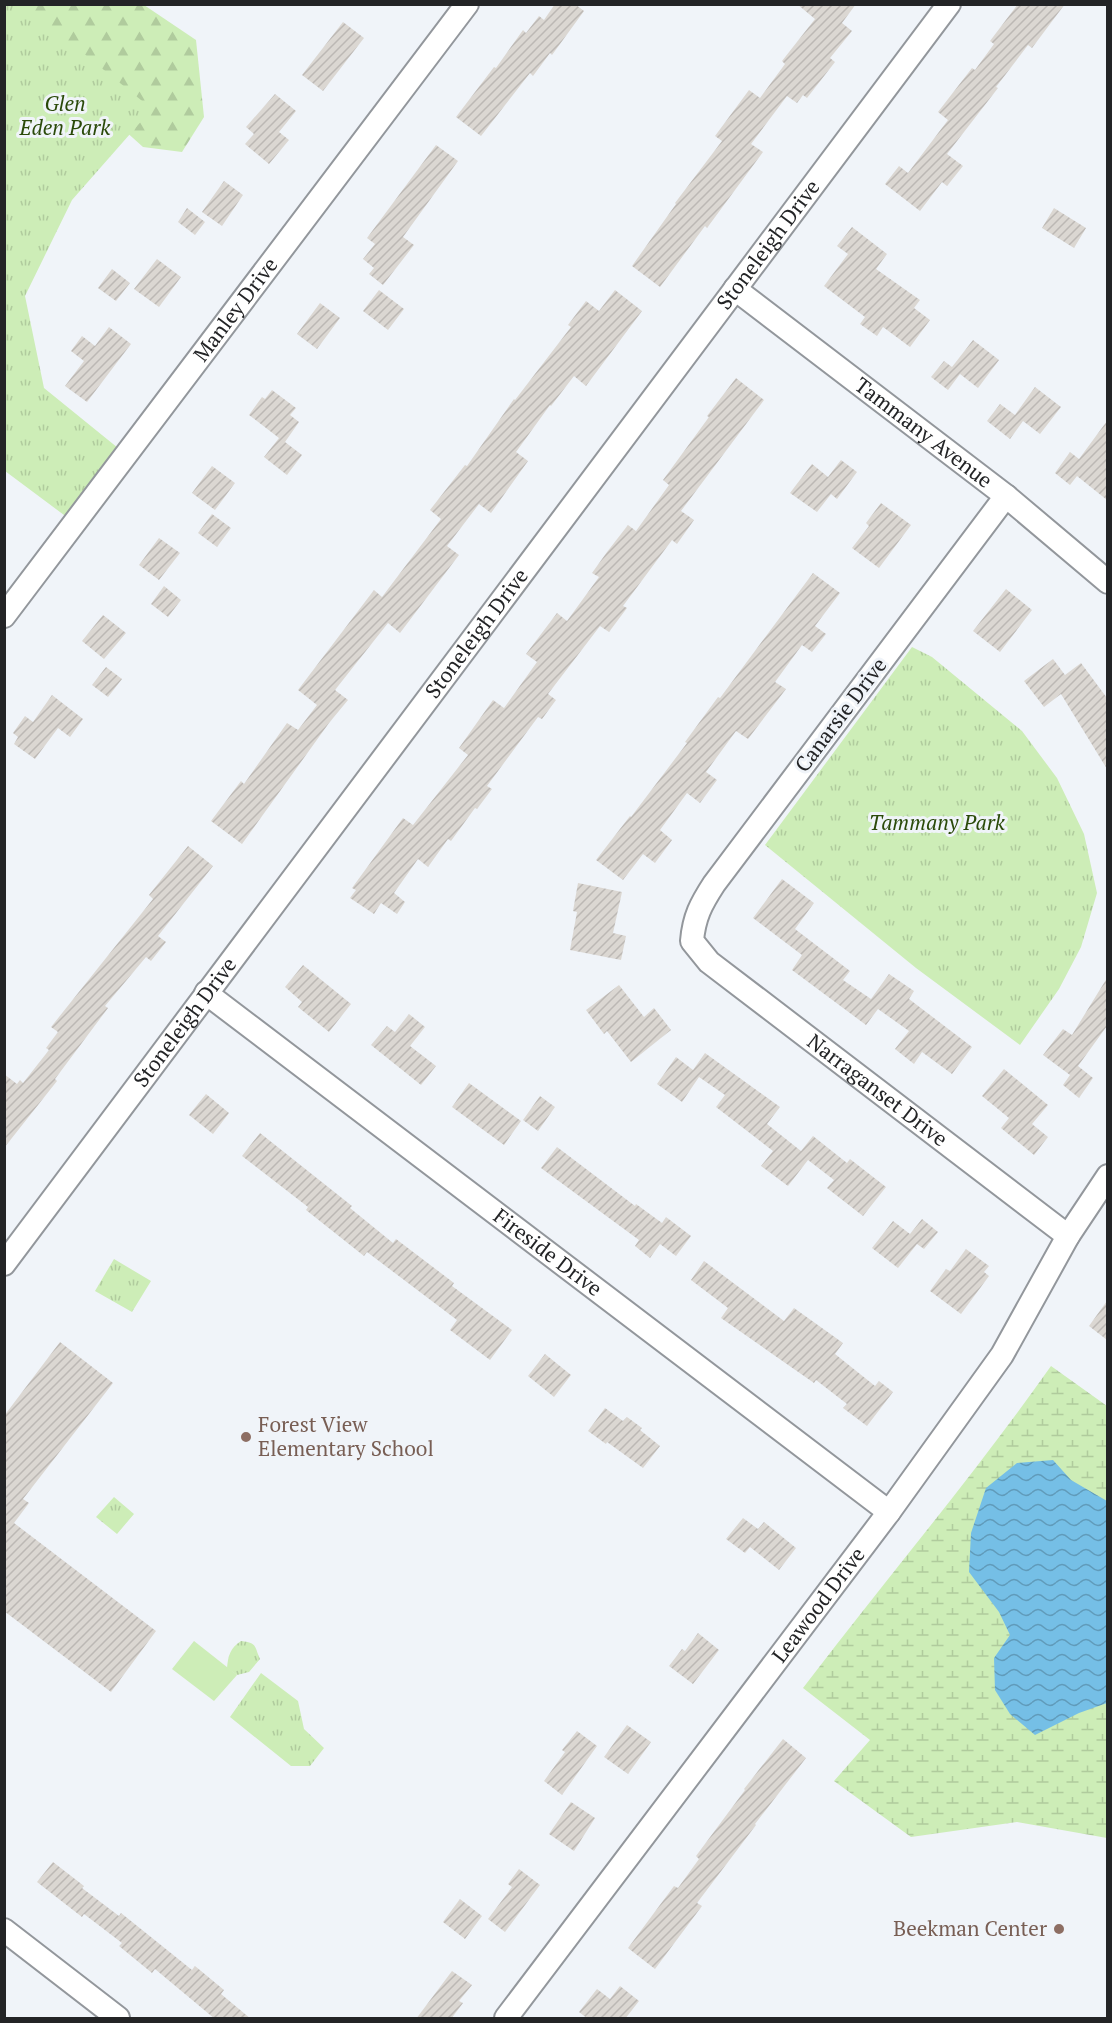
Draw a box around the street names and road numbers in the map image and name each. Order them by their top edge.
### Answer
street label: Stoneleigh Drive [710,174,825,315]
street label: Manley Drive [186,251,283,367]
street label: Tammany Avenue [849,370,999,494]
street label: Stoneleigh Drive [418,562,534,704]
street label: Canarsie Drive [788,651,892,777]
street label: Stoneleigh Drive [127,951,242,1092]
street label: Narraganset Drive [802,1027,954,1152]
street label: Fireside Drive [488,1201,608,1302]
street label: Leawood Drive [765,1541,871,1668]

